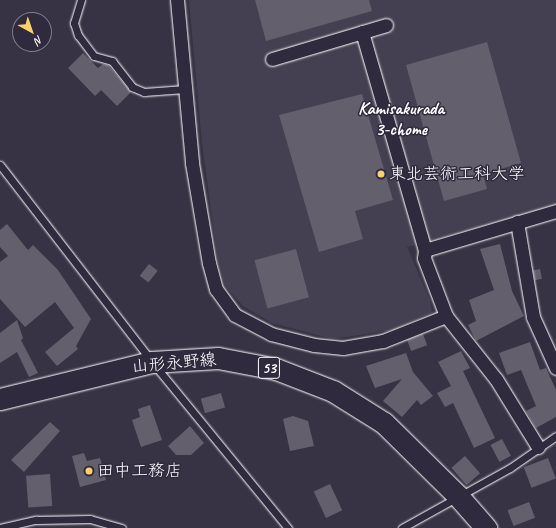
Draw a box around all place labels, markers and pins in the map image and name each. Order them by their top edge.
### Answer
place label: 東北芸術工科大学 [389,164,525,184]
marker: 東北芸術工科大学 [376,169,386,179]
place label: 田中工務店 [97,461,182,481]
marker: 田中工務店 [84,466,94,476]

